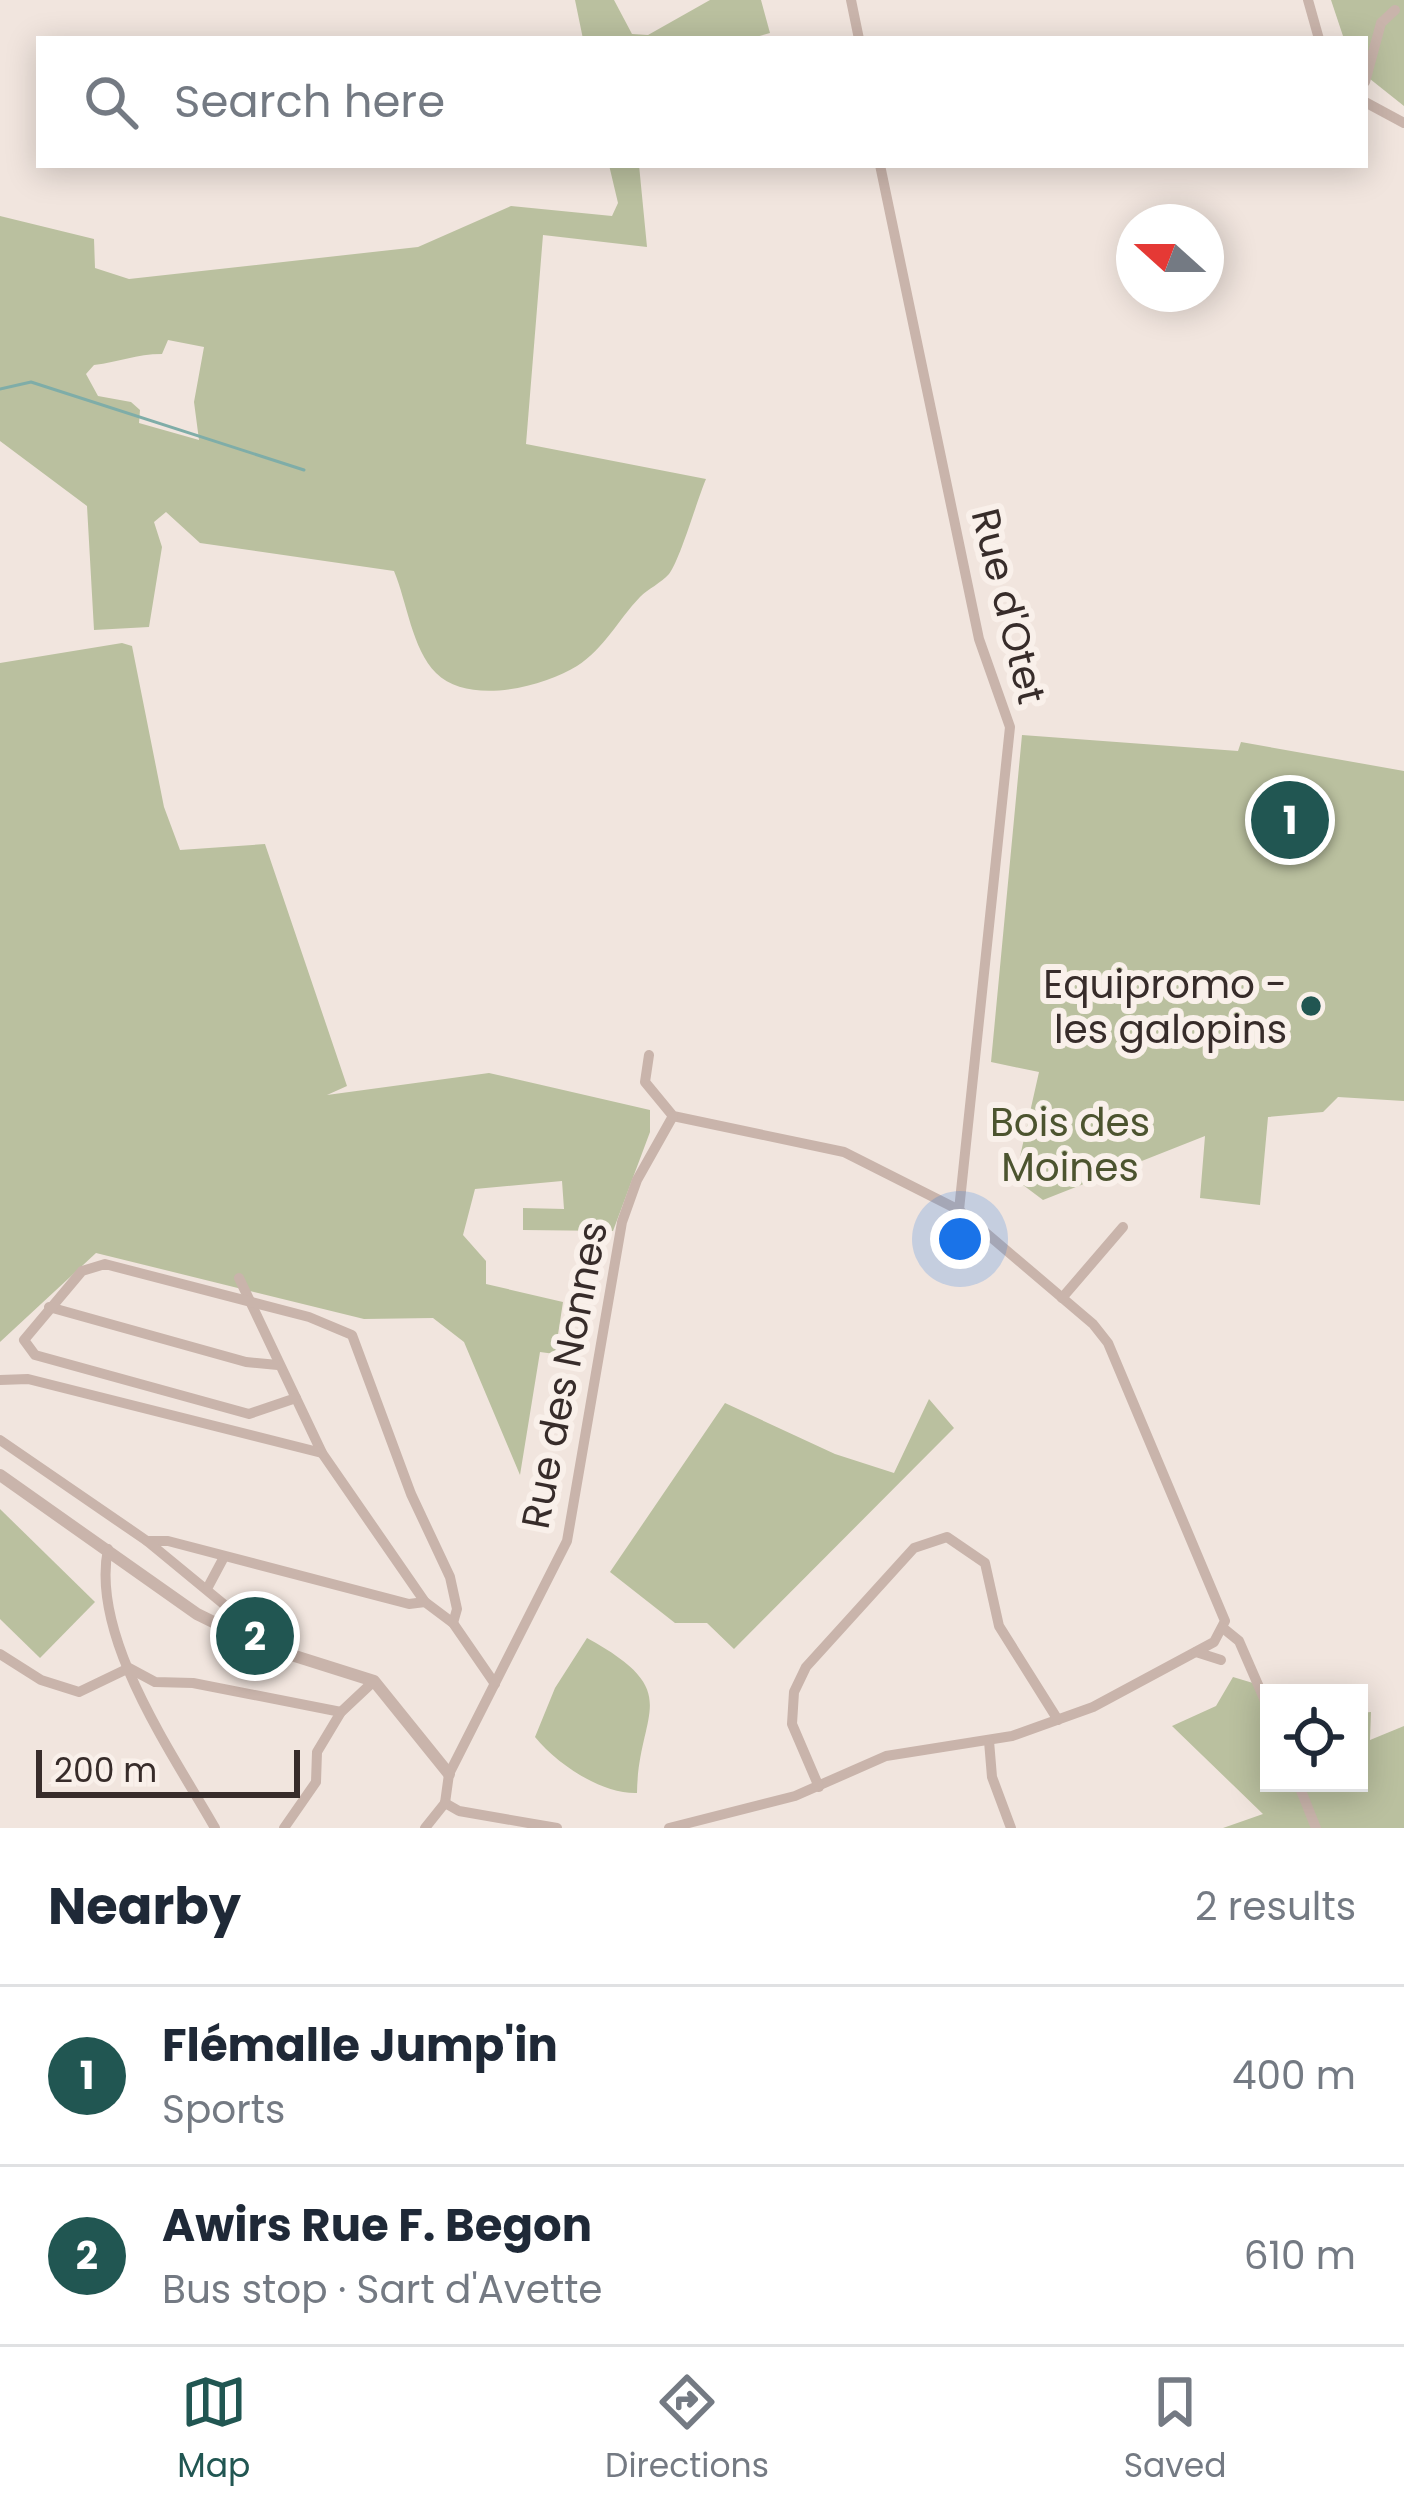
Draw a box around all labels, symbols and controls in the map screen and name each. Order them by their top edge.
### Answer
search box [36,36,1368,168]
icon: search [78,69,144,135]
text: Search here [174,70,445,133]
north arrow [1116,204,1224,312]
street label: Rue d'Otet [958,503,1059,709]
pin: 1 [1251,775,1329,865]
place label: Equipromo - les galopins [1043,957,1287,1057]
marker: Equipromo - les galopins [1298,993,1324,1019]
park label: Bois des Moines [990,1095,1150,1195]
your location [930,1209,990,1269]
street label: Rue des Nonnes [508,1217,621,1533]
pin: 2 [216,1591,294,1681]
map controls [1260,1684,1368,1792]
button: locate [1260,1684,1368,1792]
scale bar [36,1744,300,1797]
text: 200 m [54,1747,157,1794]
text: Nearby [48,1870,241,1942]
text: 2 results [1195,1879,1356,1934]
text: Flémalle Jump'in [162,2014,558,2077]
text: 1 [80,2048,94,2103]
text: 400 m [1232,2048,1356,2103]
text: Sports [162,2082,285,2137]
text: Awirs Rue F. Begon [162,2194,592,2257]
text: 2 [76,2228,98,2283]
text: 610 m [1244,2228,1356,2283]
text: Bus stop · Sart d'Avette [162,2262,603,2317]
tab: Map [177,2369,250,2491]
tab: Directions [605,2369,769,2491]
tab: Saved [1124,2369,1227,2491]

